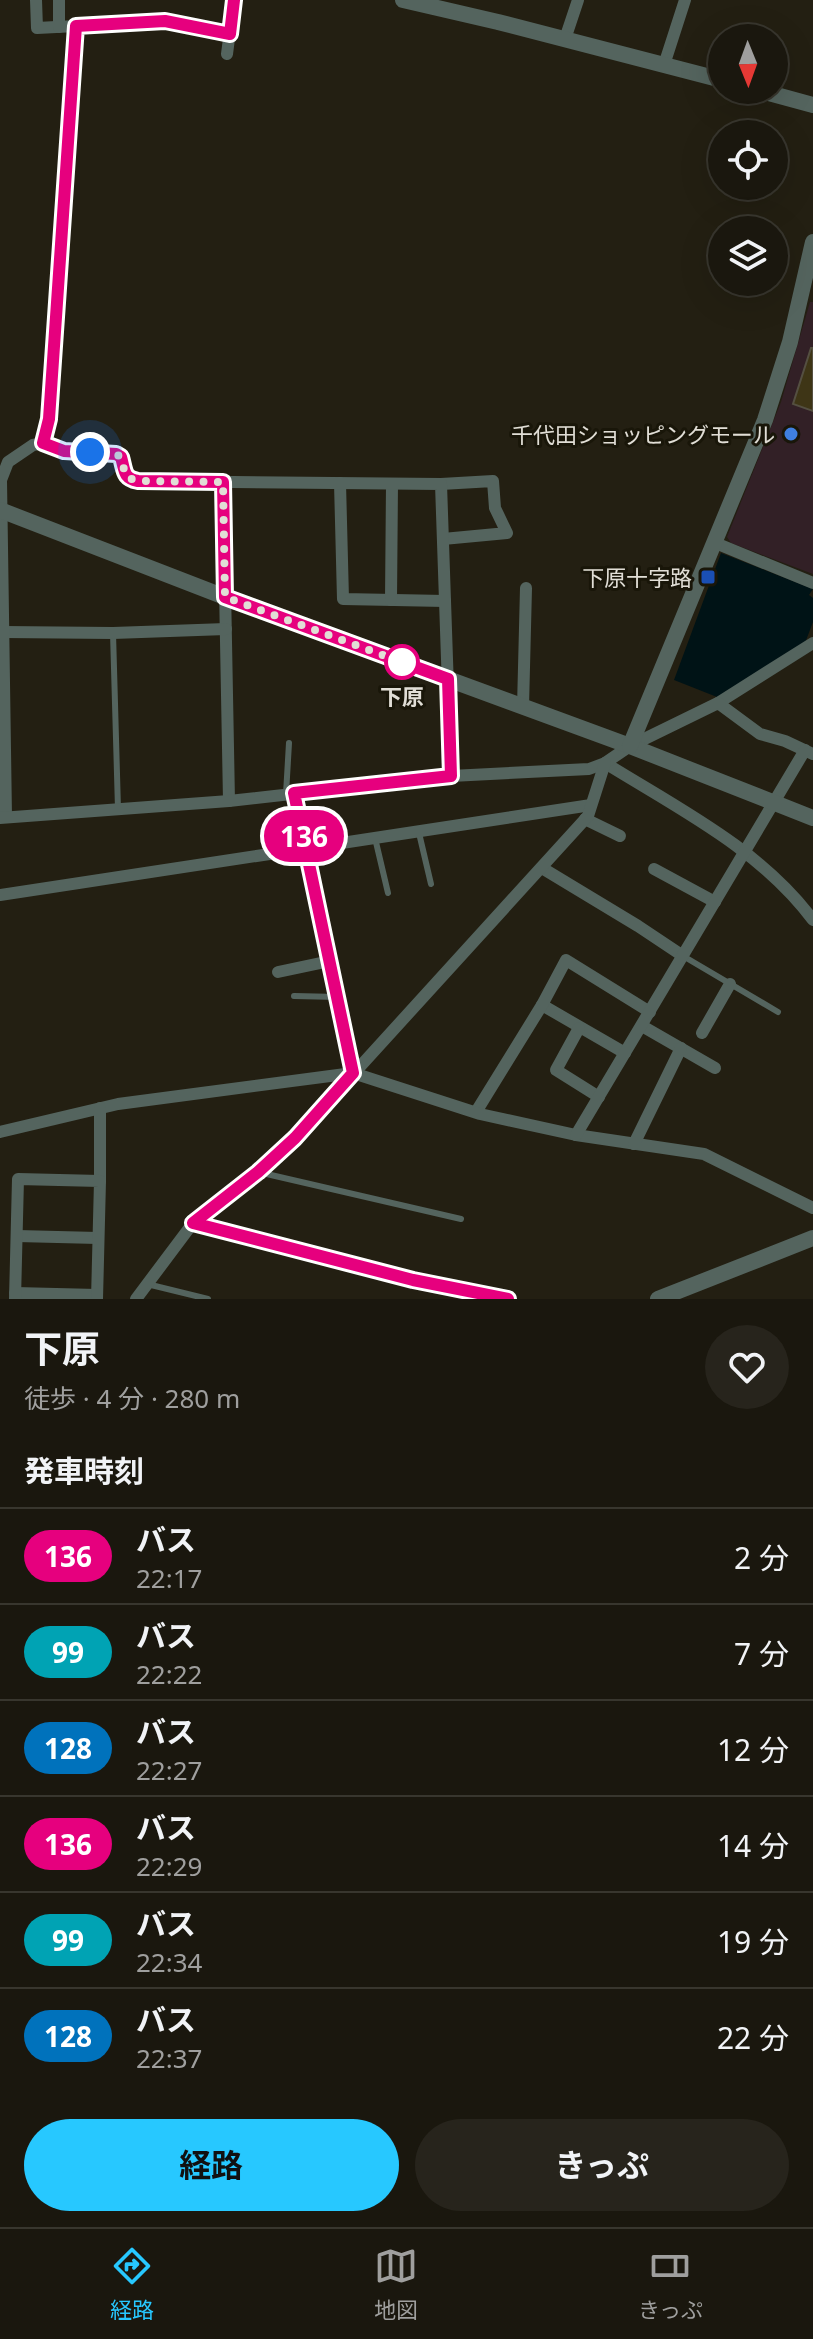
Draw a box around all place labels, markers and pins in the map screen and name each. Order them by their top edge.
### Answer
place label: 千代田ショッピングモール [511,419,775,449]
marker: 千代田ショッピングモール [782,425,800,443]
place label: 下原十字路 [582,562,692,592]
marker: 下原十字路 [699,568,717,586]
marker: 下原 [385,645,419,679]
place label: 下原 [380,681,424,711]

